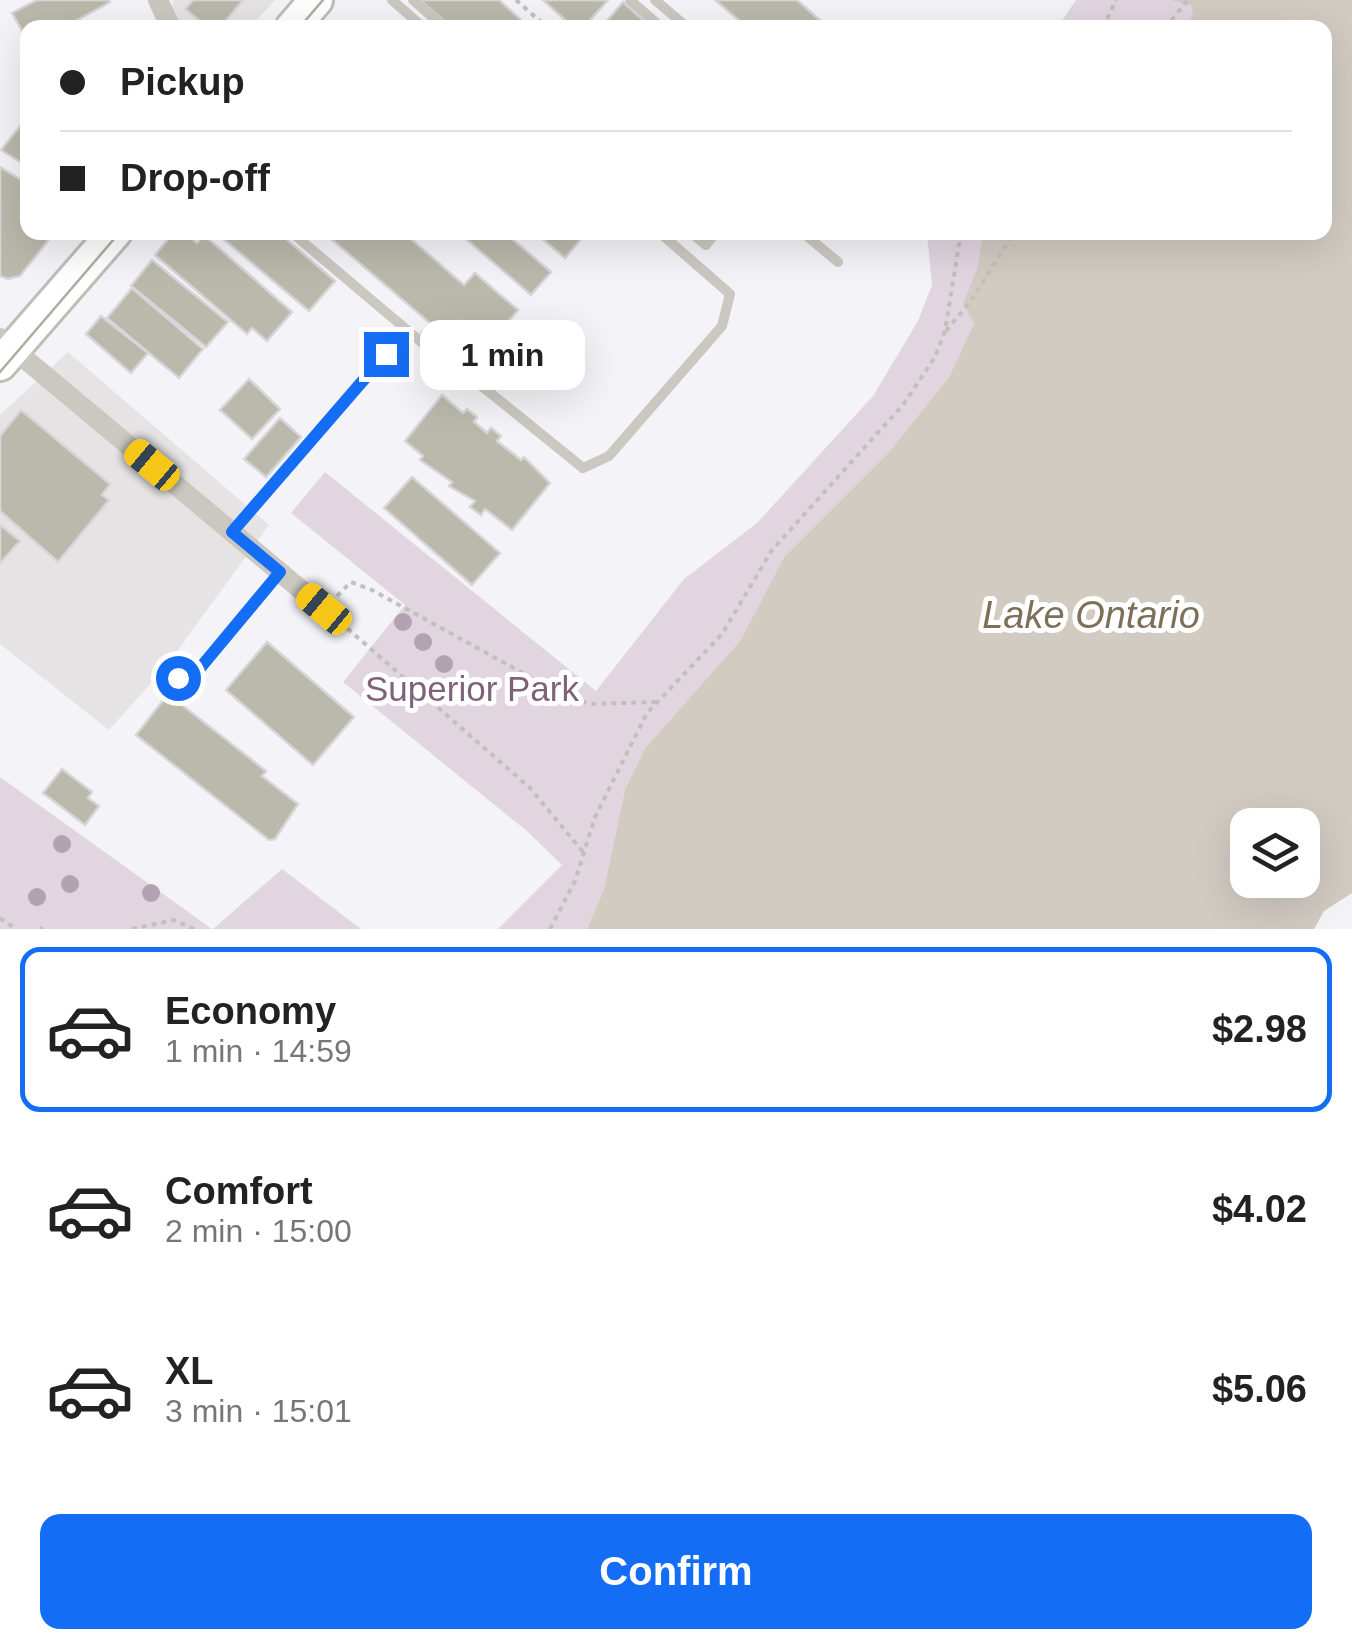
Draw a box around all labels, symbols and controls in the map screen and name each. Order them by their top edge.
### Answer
text: Pickup [120,61,245,103]
text: Drop-off [120,157,270,199]
callout: 1 min [421,319,586,389]
route end [364,332,409,377]
text: 1 min [461,337,544,373]
car [119,434,185,496]
car [291,578,357,640]
water label: Lake Ontario [982,594,1200,636]
route start [156,656,201,701]
park label: Superior Park [365,669,579,708]
map controls [1230,808,1320,898]
button: layers [1230,808,1320,898]
icon: car [45,985,135,1075]
text: Economy [165,990,336,1032]
text: $2.98 [1212,1008,1307,1050]
text: 1 min · 14:59 [165,1033,352,1069]
icon: car [45,1165,135,1255]
text: Comfort [165,1170,313,1212]
text: $4.02 [1212,1188,1307,1230]
text: 2 min · 15:00 [165,1213,352,1249]
icon: car [45,1345,135,1435]
text: XL [165,1350,214,1392]
text: $5.06 [1212,1368,1307,1410]
text: 3 min · 15:01 [165,1393,352,1429]
button: Confirm [40,1514,1312,1629]

